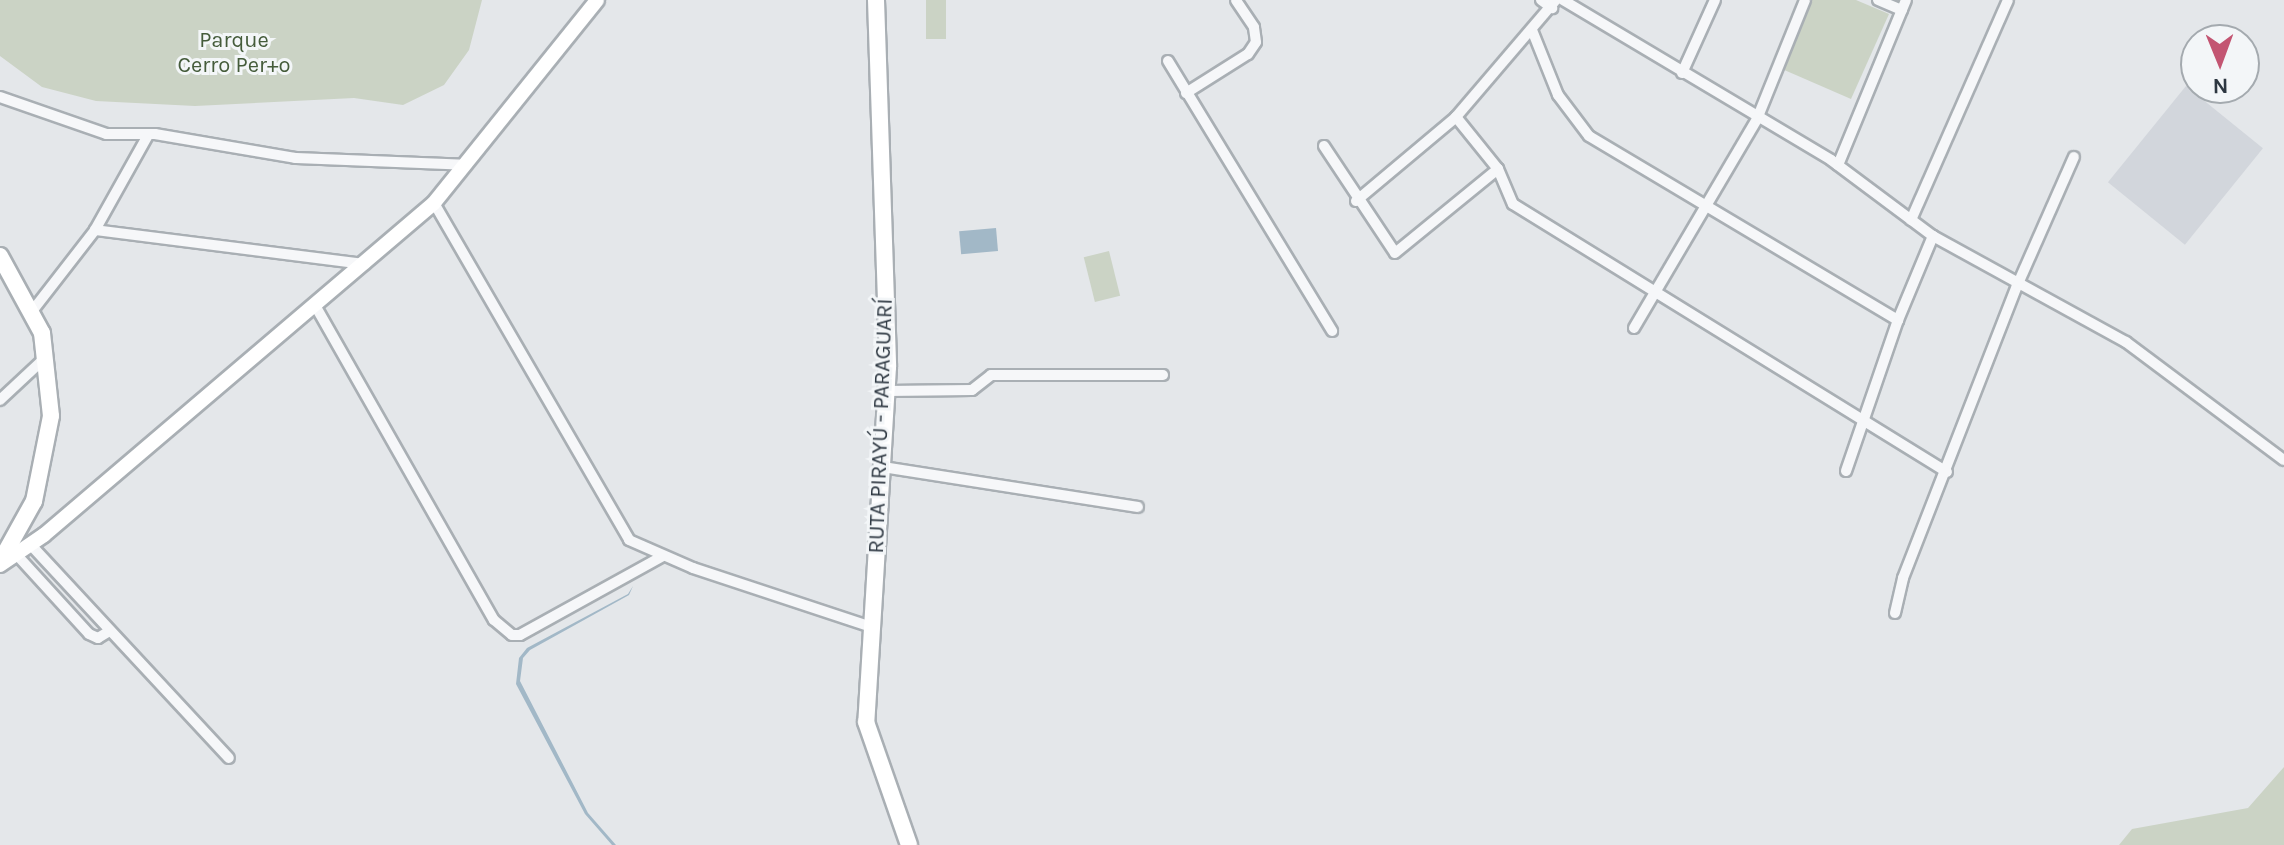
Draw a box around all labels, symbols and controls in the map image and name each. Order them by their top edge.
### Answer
north arrow [2180,24,2260,104]
park label: Parque Cerro Per+o [178,27,290,78]
text: N [2212,73,2229,99]
street label: RUTA PIRAYÚ - PARAGUARÍ [863,298,899,554]

